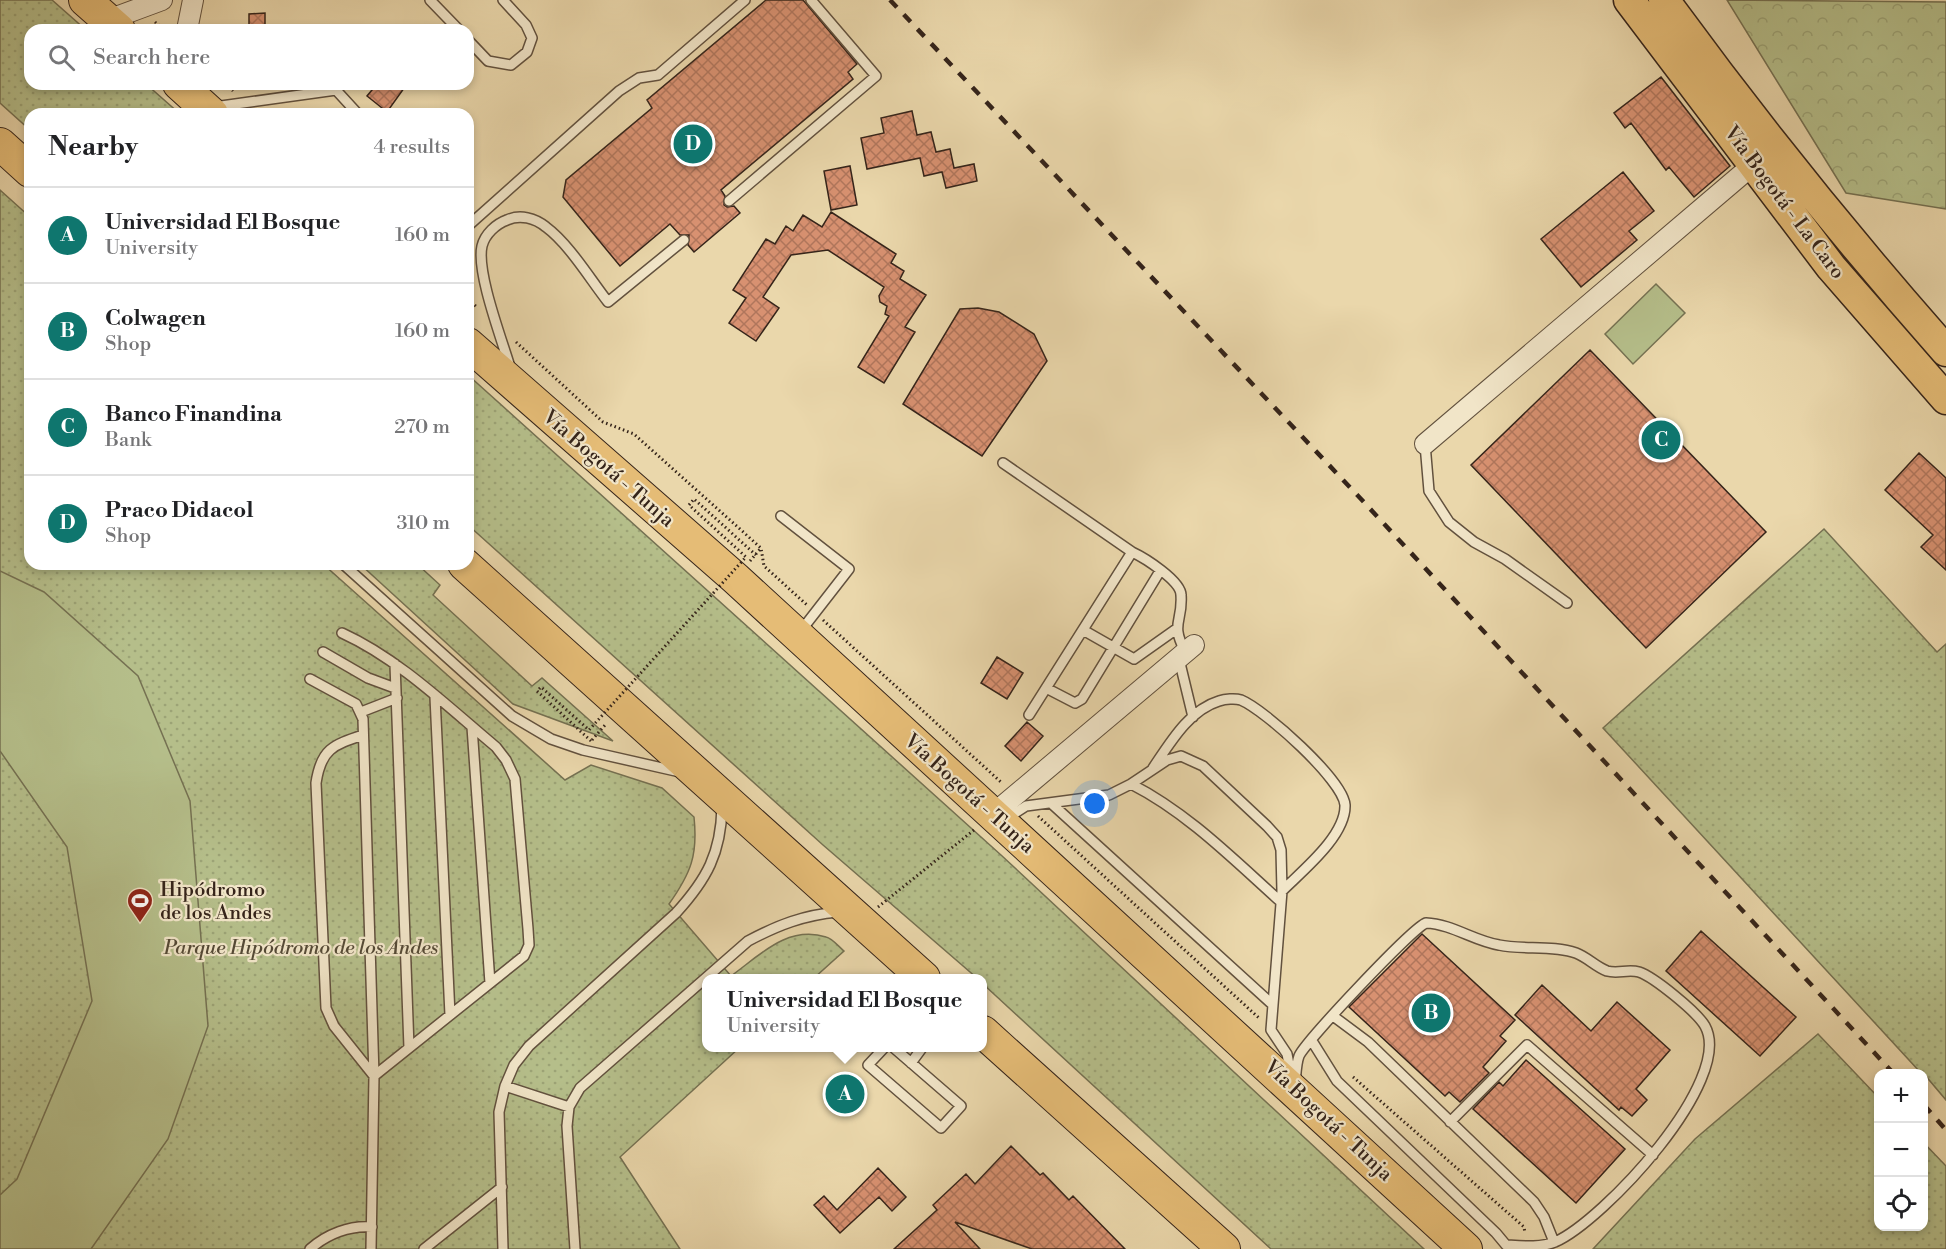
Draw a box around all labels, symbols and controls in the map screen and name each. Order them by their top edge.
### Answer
search box [24,24,474,90]
icon: search [45,41,78,74]
text: Search here [93,44,210,71]
street label: Vía Bogotá - La Caro [1718,121,1850,285]
pin: D [674,122,712,166]
text: Nearby [48,131,138,163]
text: 4 results [373,135,450,160]
text: Universidad El Bosque [105,209,340,236]
text: A [60,223,75,248]
text: 160 m [395,223,450,248]
text: University [105,236,198,261]
text: Colwagen [105,305,206,332]
text: B [60,319,75,344]
text: 160 m [395,319,450,344]
text: Shop [105,332,151,357]
text: Banco Finandina [105,401,282,428]
street label: Vía Bogotá - Tunja [536,404,680,534]
text: C [60,415,75,440]
text: 270 m [394,415,450,440]
pin: C [1642,418,1680,462]
text: Bank [105,428,152,453]
text: Praco Didacol [105,497,254,524]
text: D [60,511,75,536]
text: 310 m [397,511,450,536]
text: Shop [105,524,151,549]
street label: Vía Bogotá - Tunja [898,728,1040,860]
your location [1080,789,1109,818]
place label: Hipódromo de los Andes [160,878,271,926]
sports icon: Hipódromo de los Andes [125,886,155,924]
park label: Parque Hipódromo de los Andes [163,936,439,961]
popup [702,974,987,1052]
text: Universidad El Bosque [727,987,962,1014]
pin: B [1412,990,1450,1036]
text: University [727,1014,820,1039]
street label: Vía Bogotá - Tunja [1258,1054,1398,1188]
map controls [1874,1069,1928,1231]
button: + [1874,1069,1928,1123]
pin: A [826,1072,864,1116]
button: − [1874,1123,1928,1177]
button: locate [1874,1177,1928,1231]

